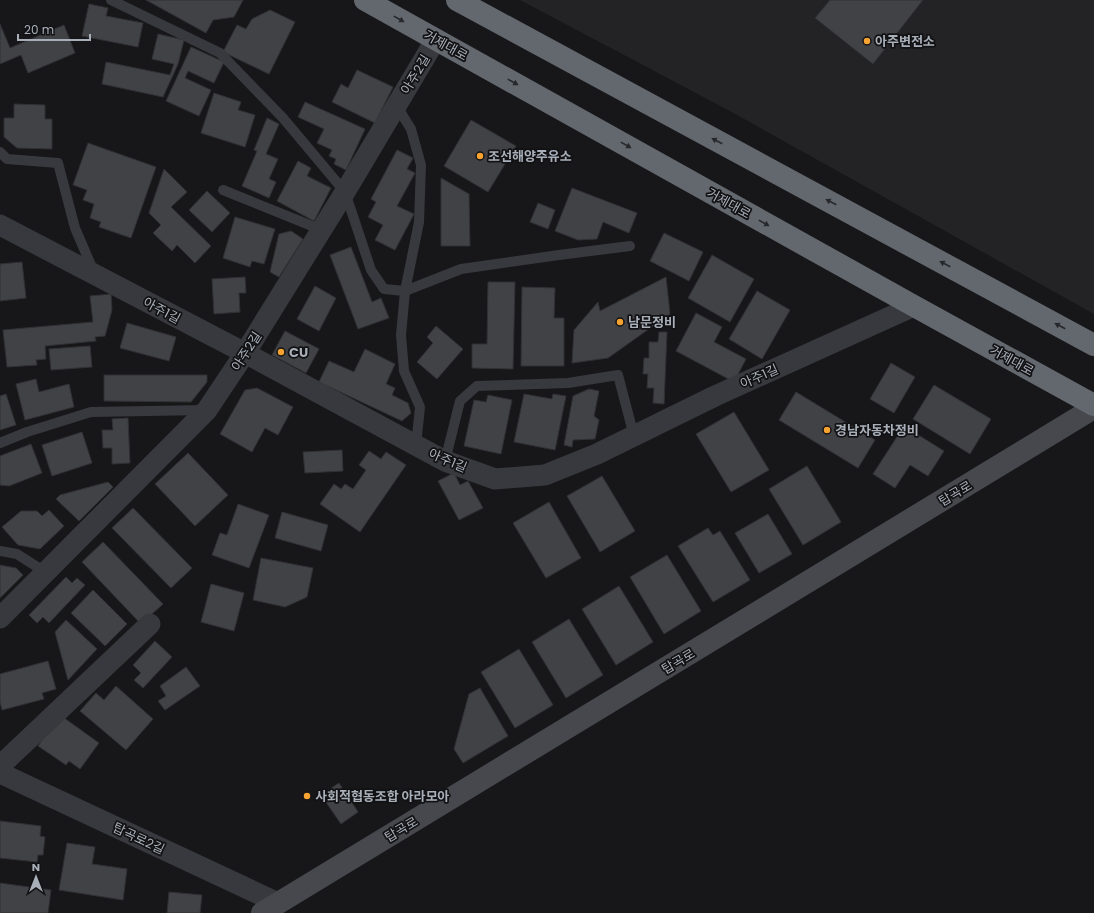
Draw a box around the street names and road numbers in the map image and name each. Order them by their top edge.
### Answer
street label: 거제대로 [420,26,471,65]
street label: 아주2길 [396,51,435,98]
street label: 거제대로 [703,184,754,223]
street label: 아주1길 [140,293,184,328]
street label: 아주2길 [227,328,266,375]
street label: 거제대로 [986,341,1037,380]
street label: 아주1길 [737,360,781,393]
street label: 아주1길 [426,444,470,477]
street label: 탑곡로 [935,476,976,511]
street label: 탑곡로 [658,644,699,679]
street label: 탑곡로 [381,812,422,847]
street label: 탑곡로2길 [110,818,168,859]

